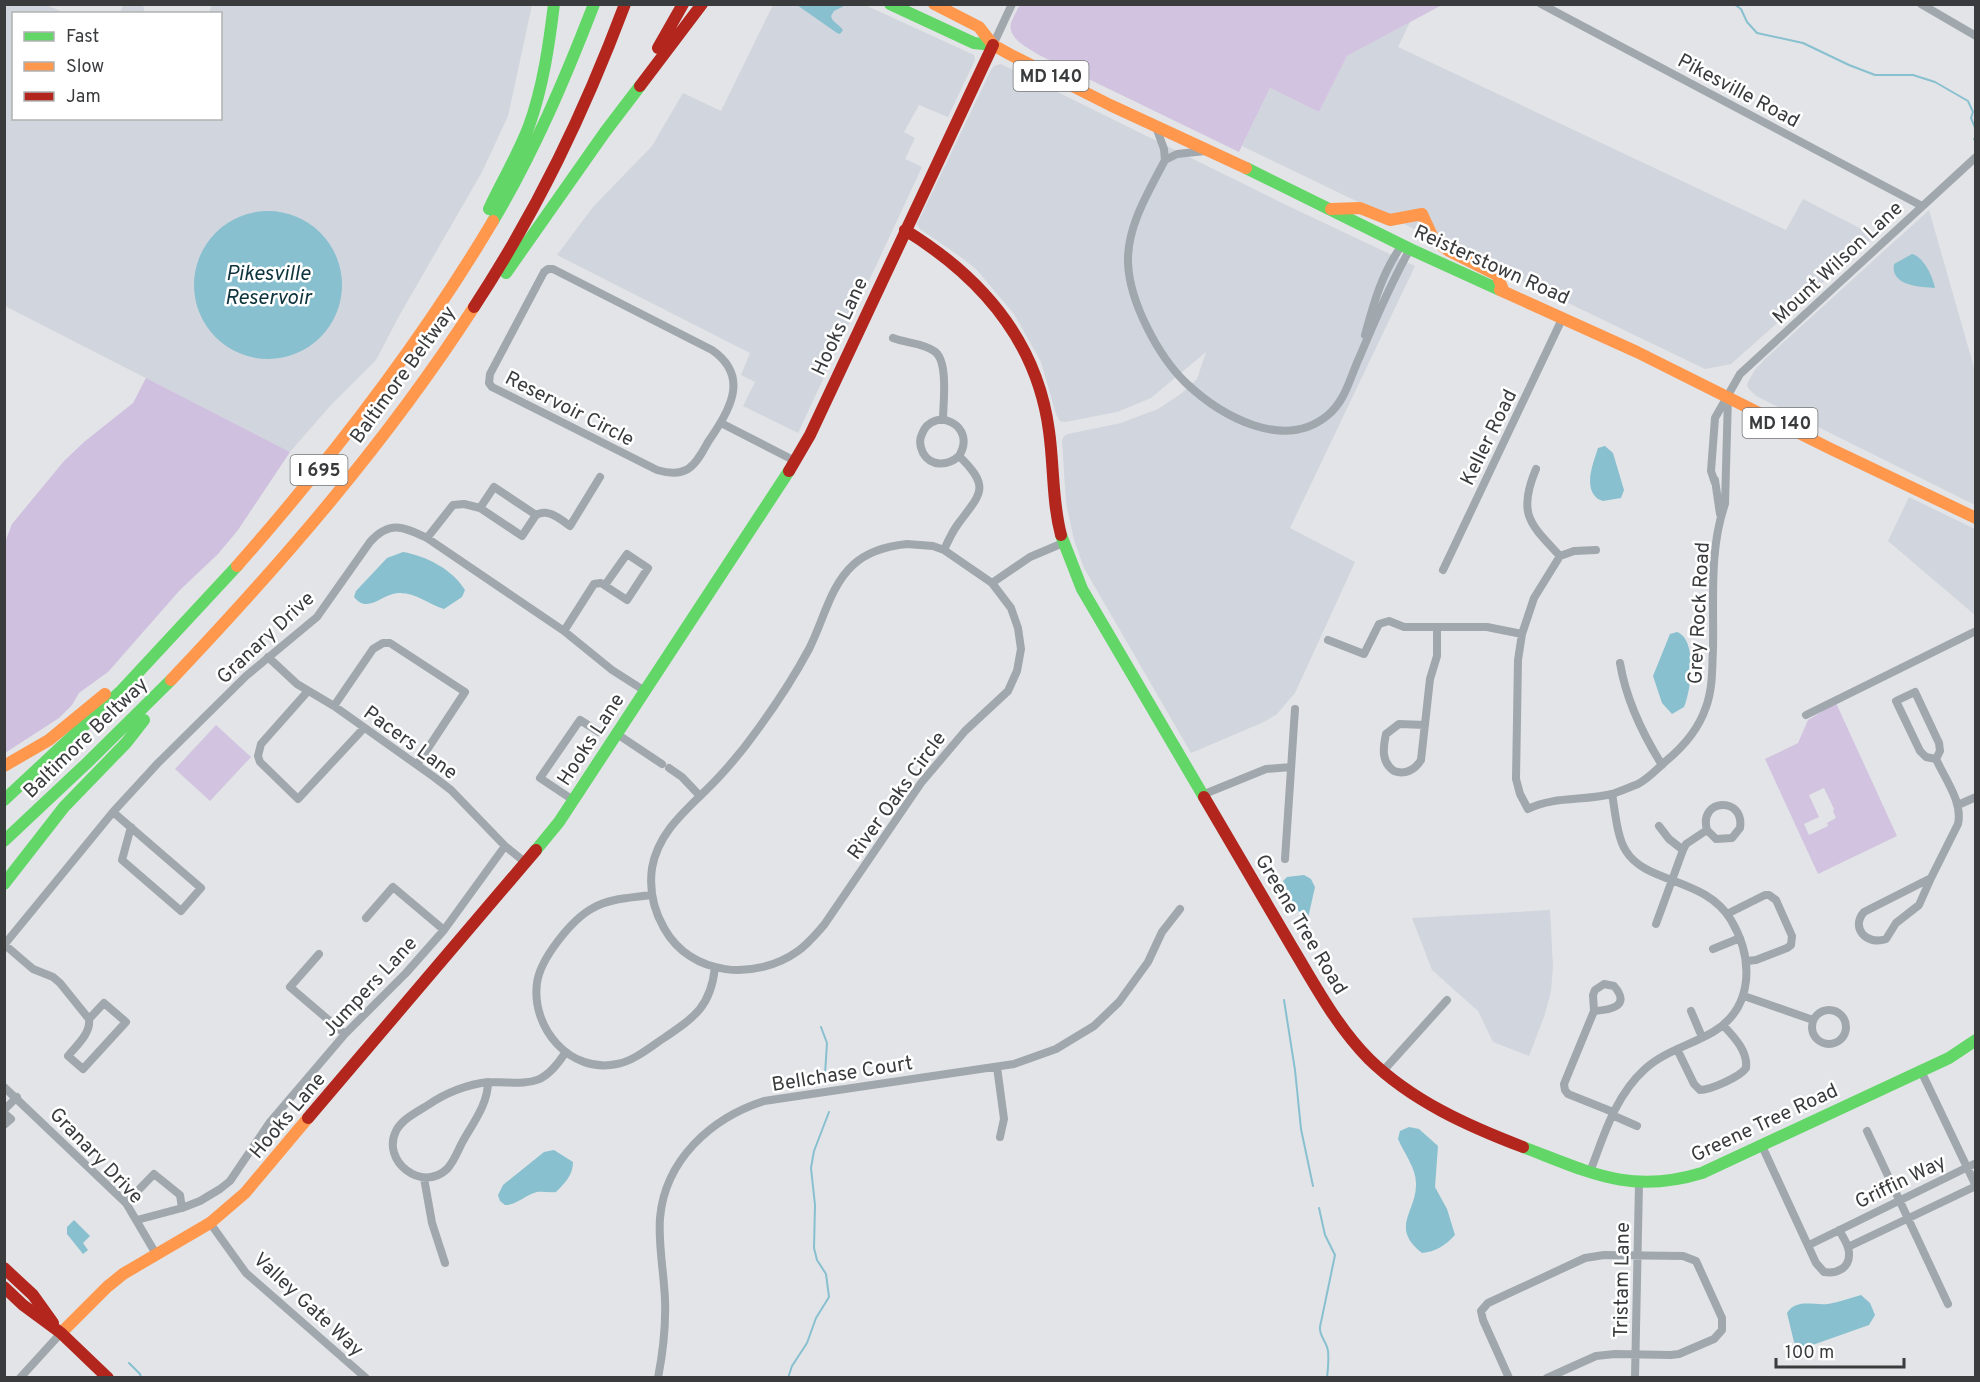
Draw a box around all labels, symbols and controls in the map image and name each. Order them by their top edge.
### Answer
legend [12,12,222,120]
text: Fast [66,26,99,49]
street label: Pikesville Road [1672,49,1804,135]
text: Slow [66,56,104,79]
road number: MD 140 [1014,61,1088,91]
text: Jam [66,86,101,109]
street label: Mount Wilson Lane [1768,196,1909,331]
street label: Reisterstown Road [1409,220,1573,312]
water label: Pikesville Reservoir [225,261,313,312]
street label: Hooks Lane [807,274,875,380]
street label: Baltimore Beltway [345,301,462,449]
street label: Reservoir Circle [500,366,638,454]
street label: Keller Road [1455,386,1524,490]
road number: MD 140 [1742,408,1818,438]
road number: I 695 [290,455,348,485]
street label: Grey Rock Road [1683,541,1717,685]
street label: Granary Drive [212,586,321,690]
street label: Baltimore Beltway [18,672,154,805]
street label: Hooks Lane [552,689,631,791]
street label: Pacers Lane [358,701,462,786]
street label: River Oaks Circle [842,727,953,865]
street label: Greene Tree Road [1248,850,1352,1000]
street label: Jumpers Lane [317,932,424,1043]
street label: Bellchase Court [770,1051,915,1099]
street label: Hooks Lane [245,1068,332,1165]
street label: Greene Tree Road [1687,1078,1843,1169]
street label: Granary Drive [43,1103,148,1210]
street label: Griffin Way [1851,1150,1951,1216]
street label: Tristam Lane [1609,1222,1637,1338]
street label: Valley Gate Way [247,1248,368,1363]
scale bar [1776,1331,1904,1369]
text: 100 m [1785,1342,1834,1365]

